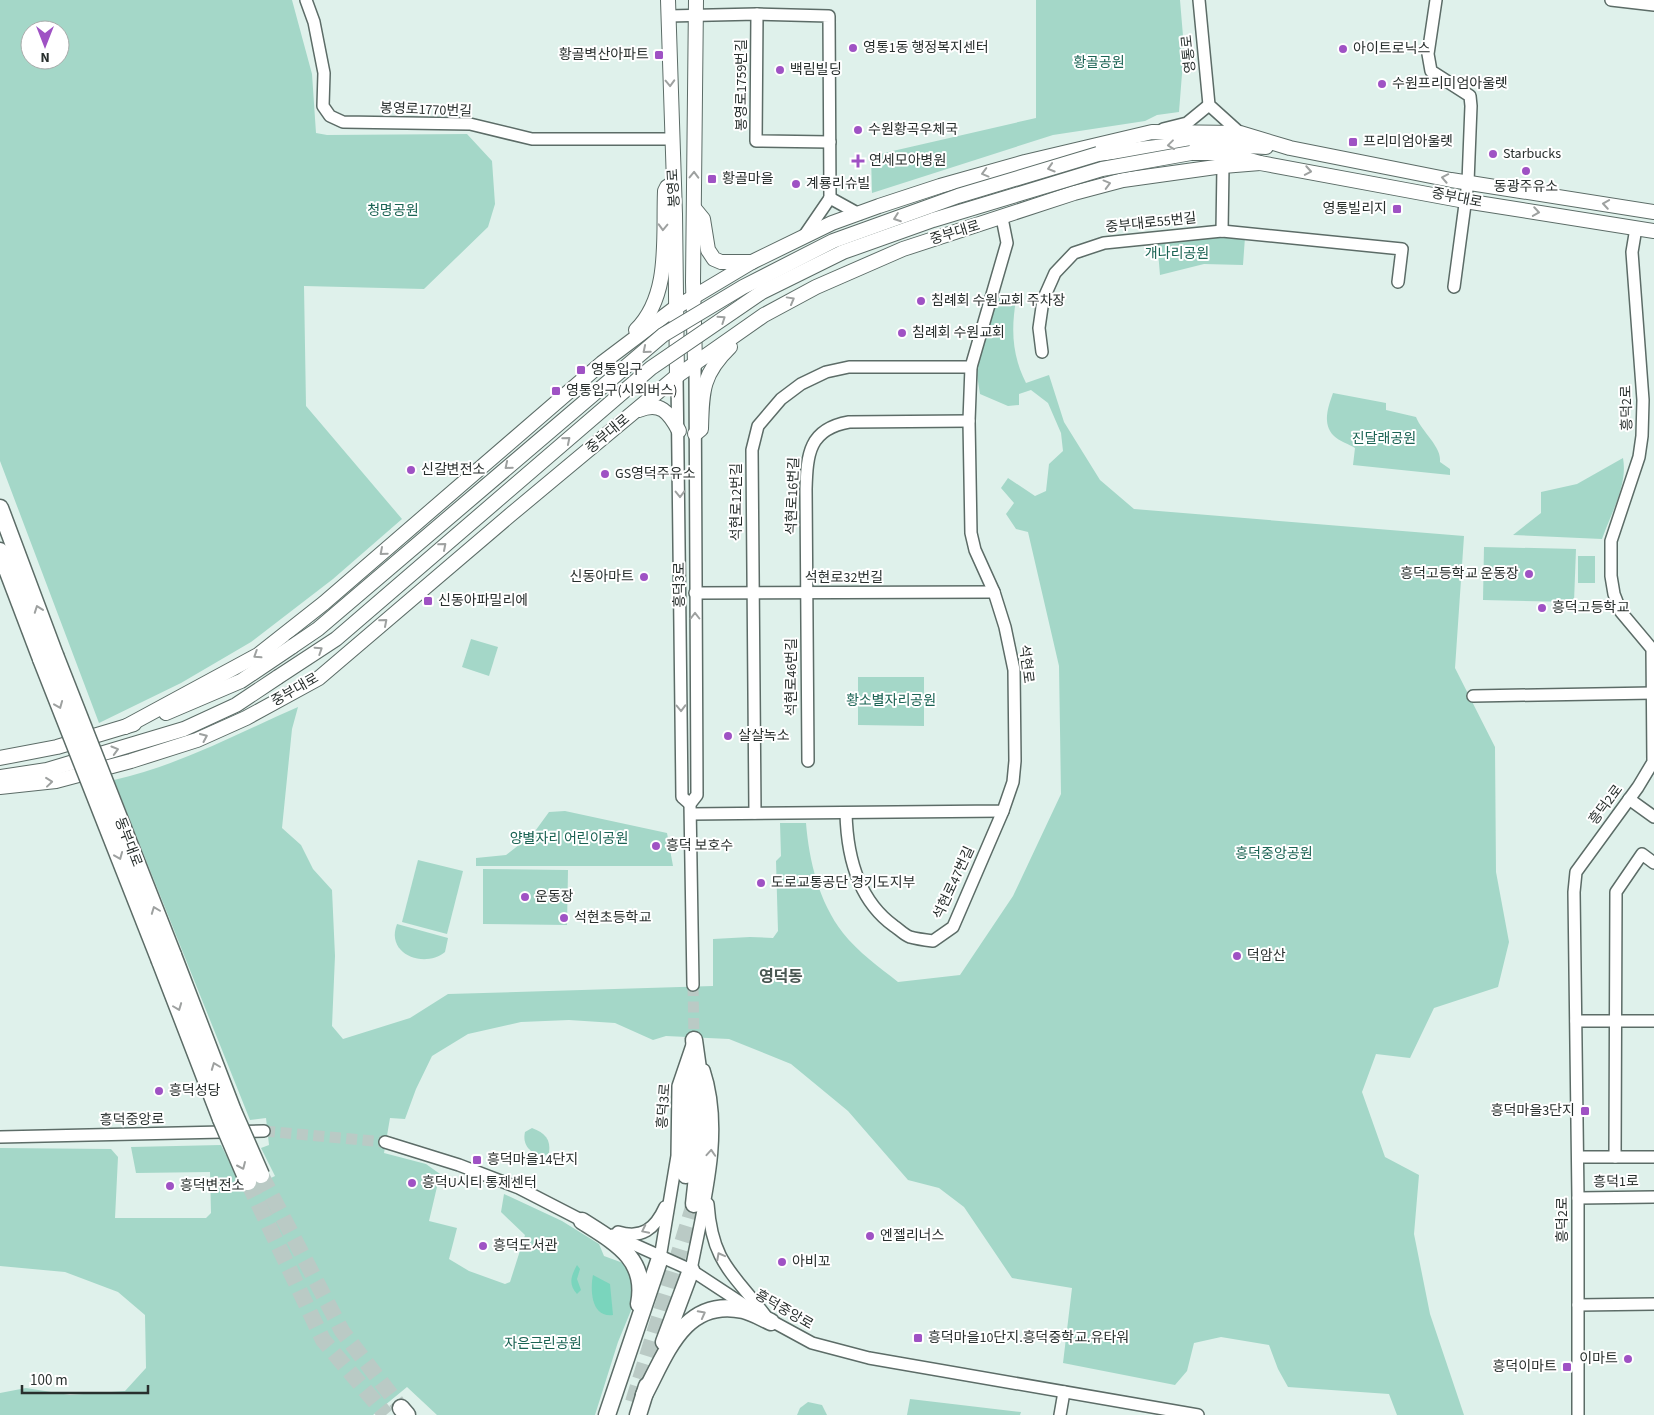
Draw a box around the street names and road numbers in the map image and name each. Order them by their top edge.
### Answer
street label: 영통로 [1177,34,1201,74]
street label: 봉영로1759번길 [732,39,752,131]
street label: 봉영로1770번길 [380,98,472,122]
street label: 봉영로 [663,168,685,208]
street label: 중부대로 [1430,183,1484,213]
street label: 중부대로55번길 [1105,208,1197,238]
street label: 중부대로 [927,216,983,250]
street label: 흥덕2로 [1617,385,1637,431]
street label: 중부대로 [582,410,634,458]
street label: 석현로16번길 [782,457,804,535]
street label: 석현로12번길 [727,463,747,541]
street label: 흥덕3로 [670,562,690,608]
street label: 석현로32번길 [805,568,883,588]
street label: 석현로46번길 [782,638,802,716]
street label: 석현로 [1014,644,1038,685]
street label: 중부대로 [268,668,322,712]
street label: 흥덕2로 [1584,781,1628,829]
street label: 동부대로 [109,814,147,870]
street label: 석현로47번길 [928,843,980,923]
street label: 흥덕3로 [652,1082,676,1129]
street label: 흥덕중앙로 [100,1109,164,1131]
street label: 흥덕1로 [1593,1172,1639,1192]
street label: 흥덕2로 [1553,1197,1573,1243]
street label: 흥덕중앙로 [751,1285,817,1335]

